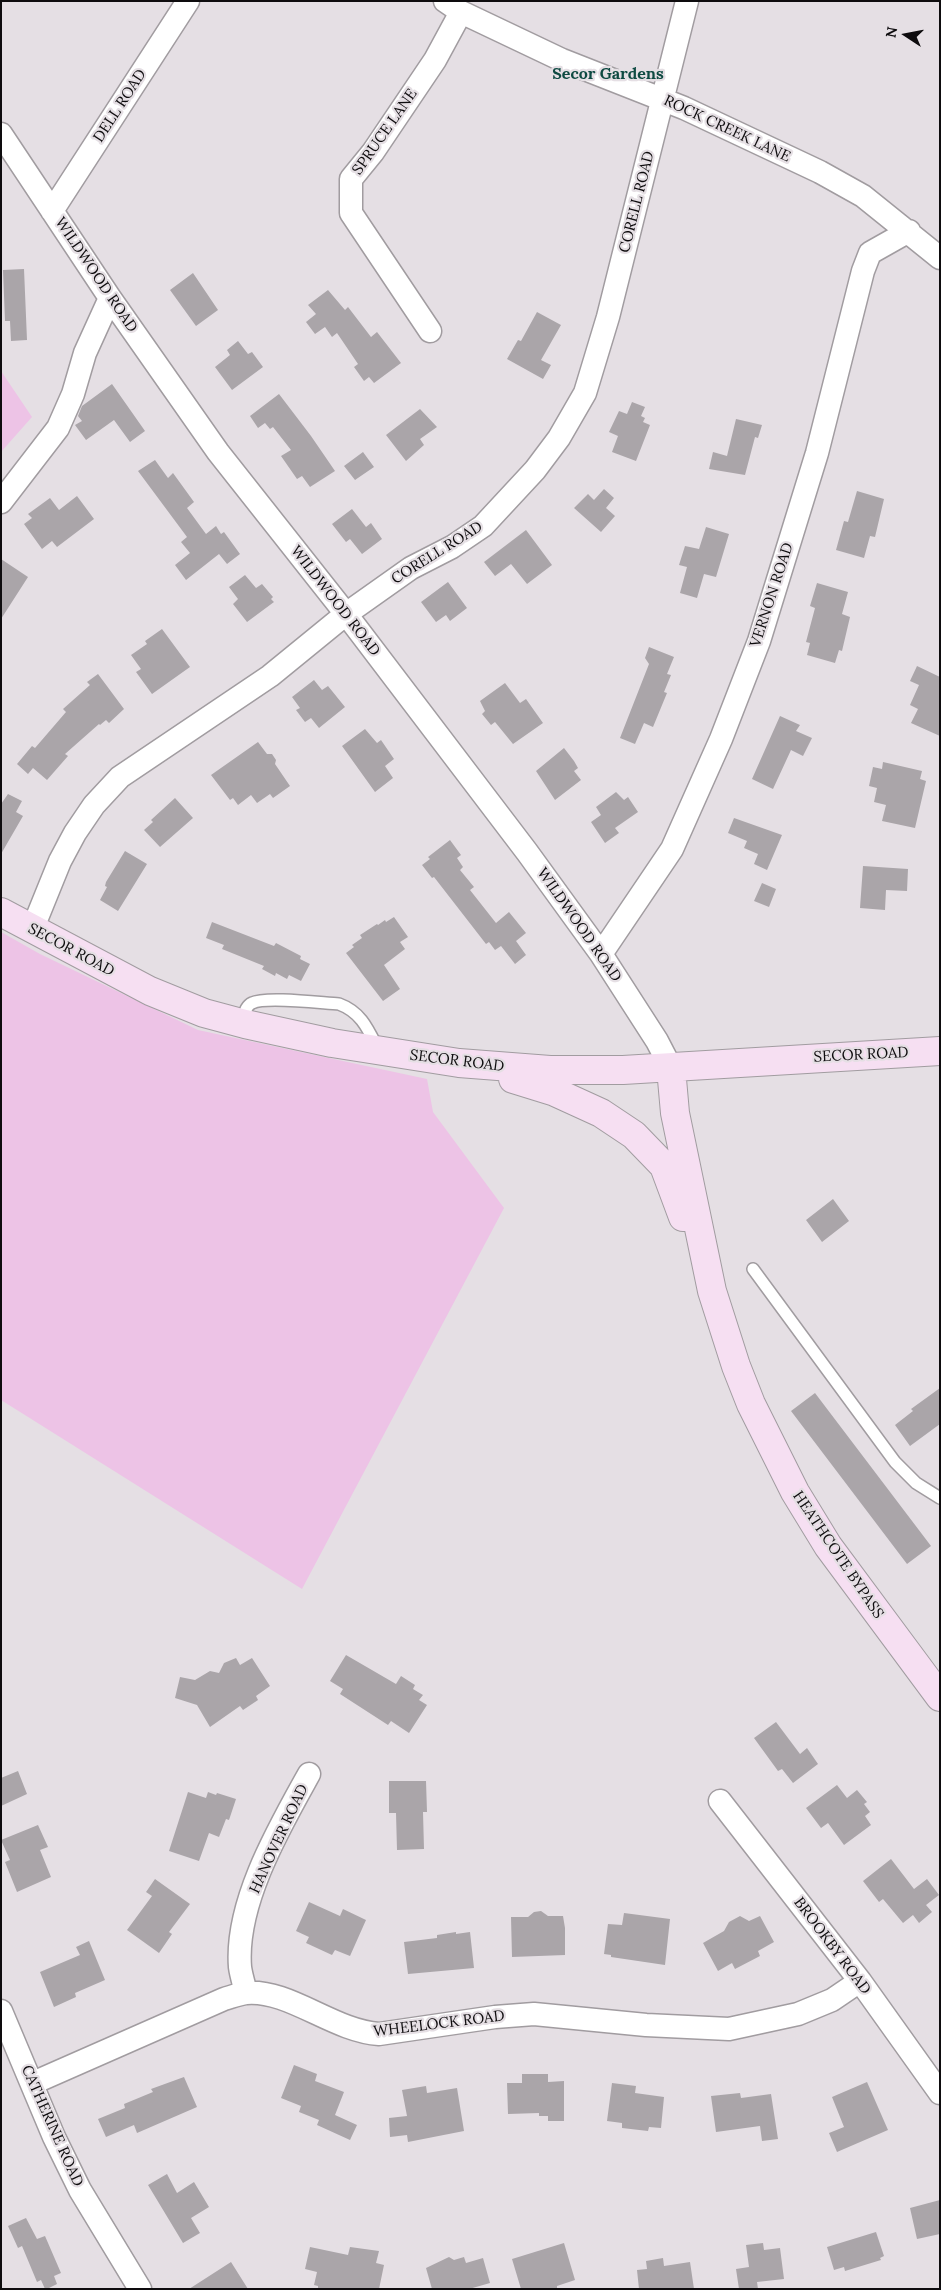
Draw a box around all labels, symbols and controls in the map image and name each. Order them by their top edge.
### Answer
north arrow [881,10,931,60]
text: N [881,25,901,39]
district label: Secor Gardens [552,64,664,84]
street label: DELL ROAD [90,66,150,146]
street label: SPRUCE LANE [349,86,421,178]
street label: ROCK CREEK LANE [661,92,793,166]
street label: CORELL ROAD [616,149,658,255]
street label: WILDWOOD ROAD [51,214,141,336]
street label: CORELL ROAD [388,518,486,588]
street label: VERNON ROAD [747,541,797,649]
street label: WILDWOOD ROAD [286,542,384,660]
street label: WILDWOOD ROAD [533,865,625,985]
street label: SECOR ROAD [25,920,117,980]
street label: SECOR ROAD [813,1044,909,1066]
street label: SECOR ROAD [409,1046,505,1076]
street label: HEATHCOTE BYPASS [789,1488,887,1622]
street label: HANOVER ROAD [246,1782,312,1896]
street label: BROOKBY ROAD [790,1894,874,1998]
street label: WHEELOCK ROAD [372,2007,506,2041]
street label: CATHERINE ROAD [17,2063,87,2189]

